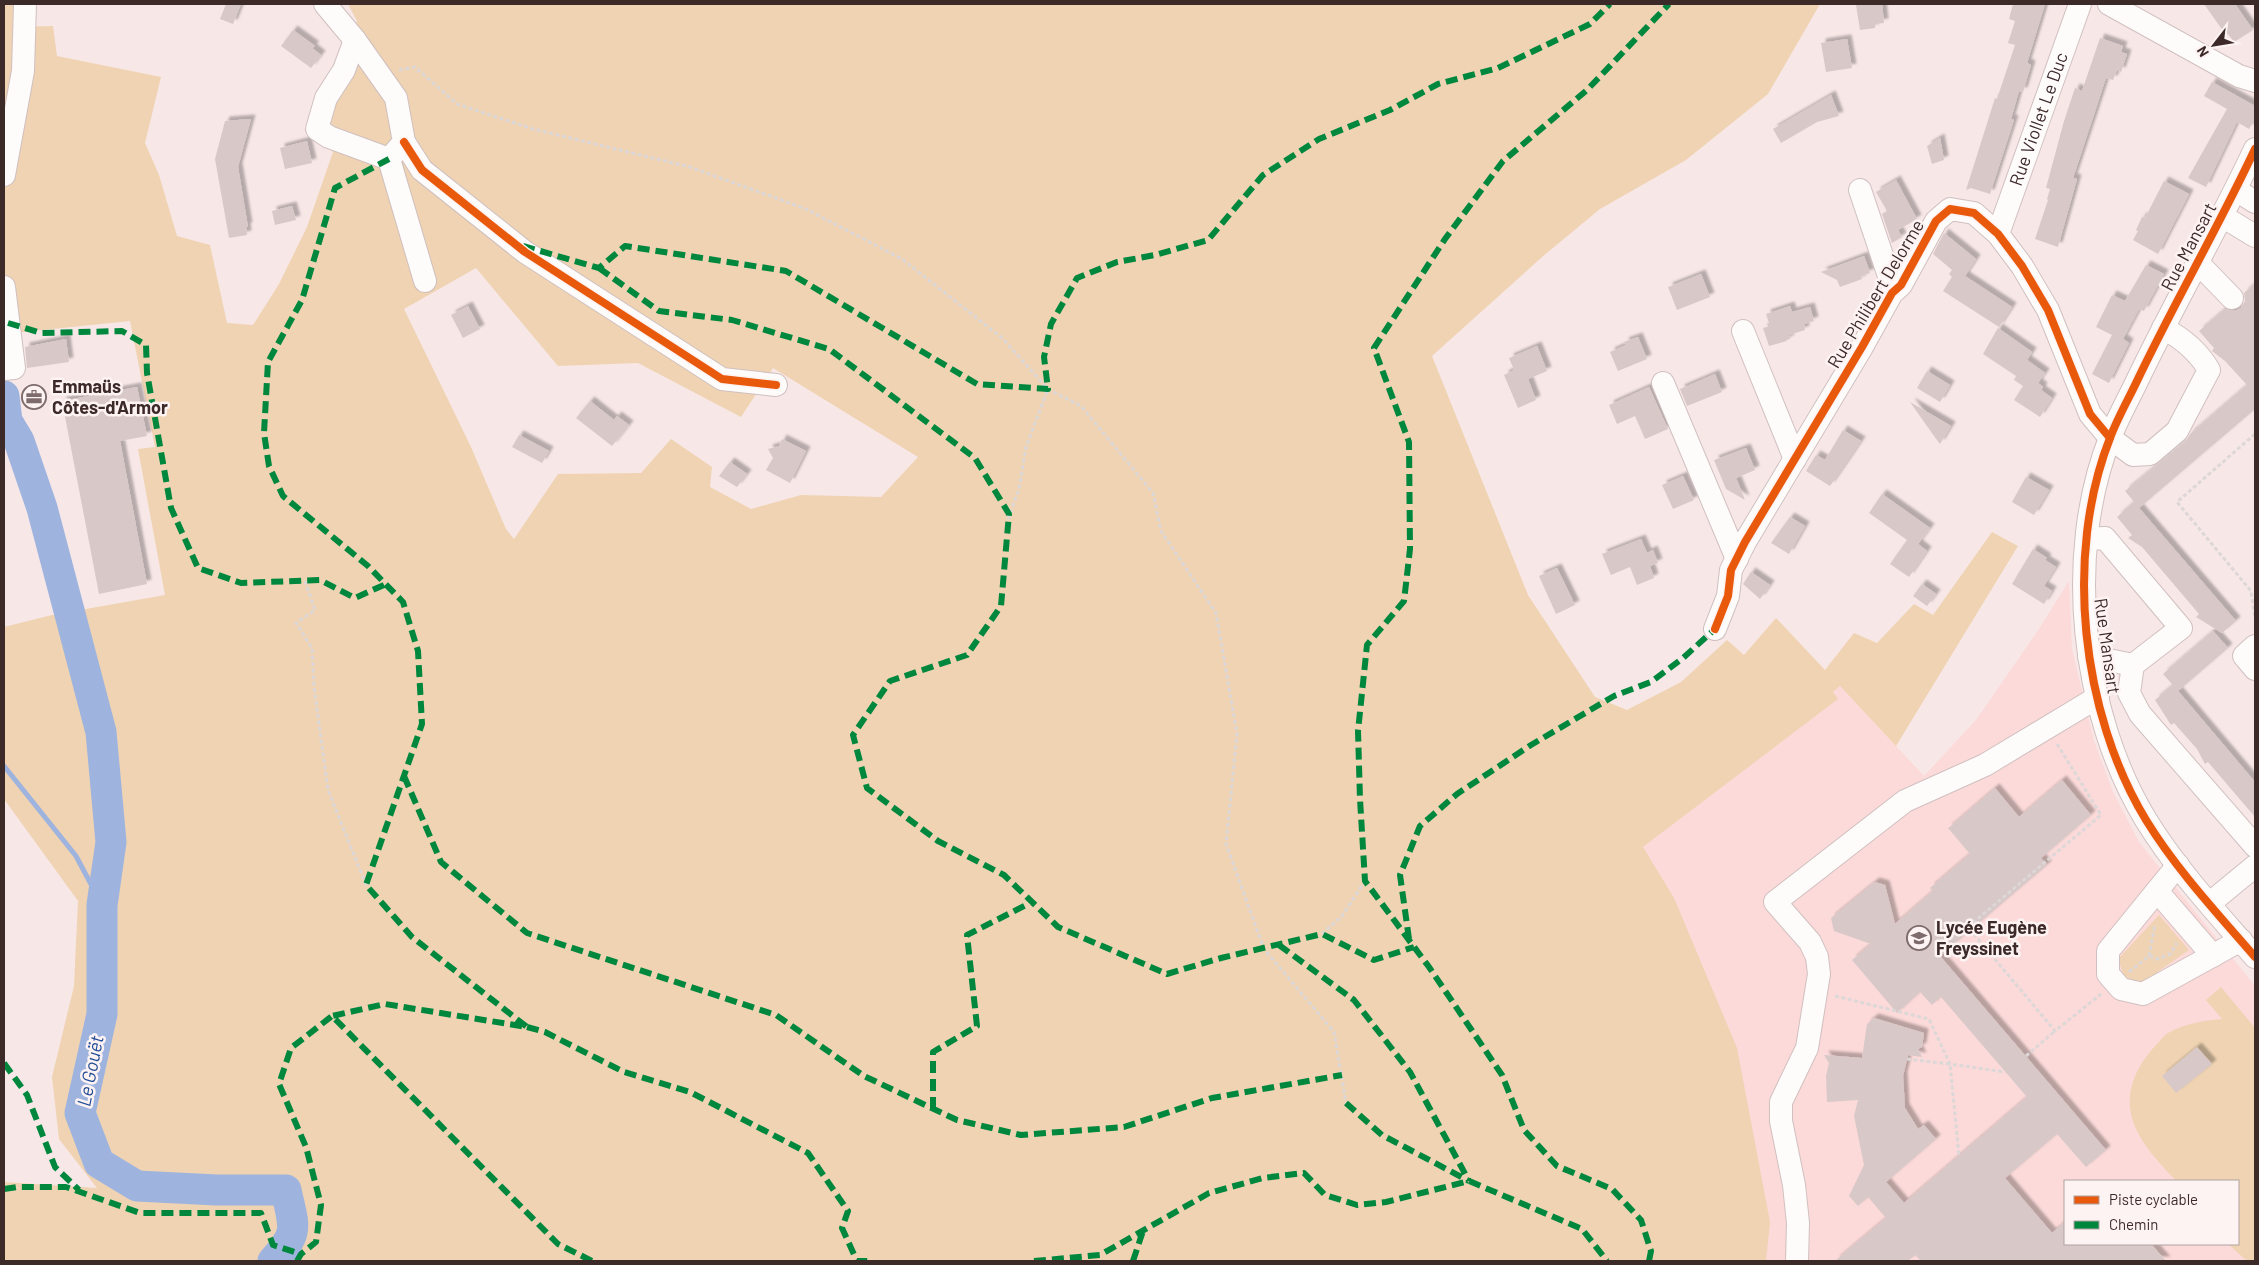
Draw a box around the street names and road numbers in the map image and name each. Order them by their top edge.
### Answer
street label: Rue Viollet Le Duc [2004,49,2072,188]
street label: Rue Mansart [2156,199,2221,294]
street label: Rue Philibert Delorme [1822,215,1928,372]
street label: Rue Mansart [2090,596,2126,695]

